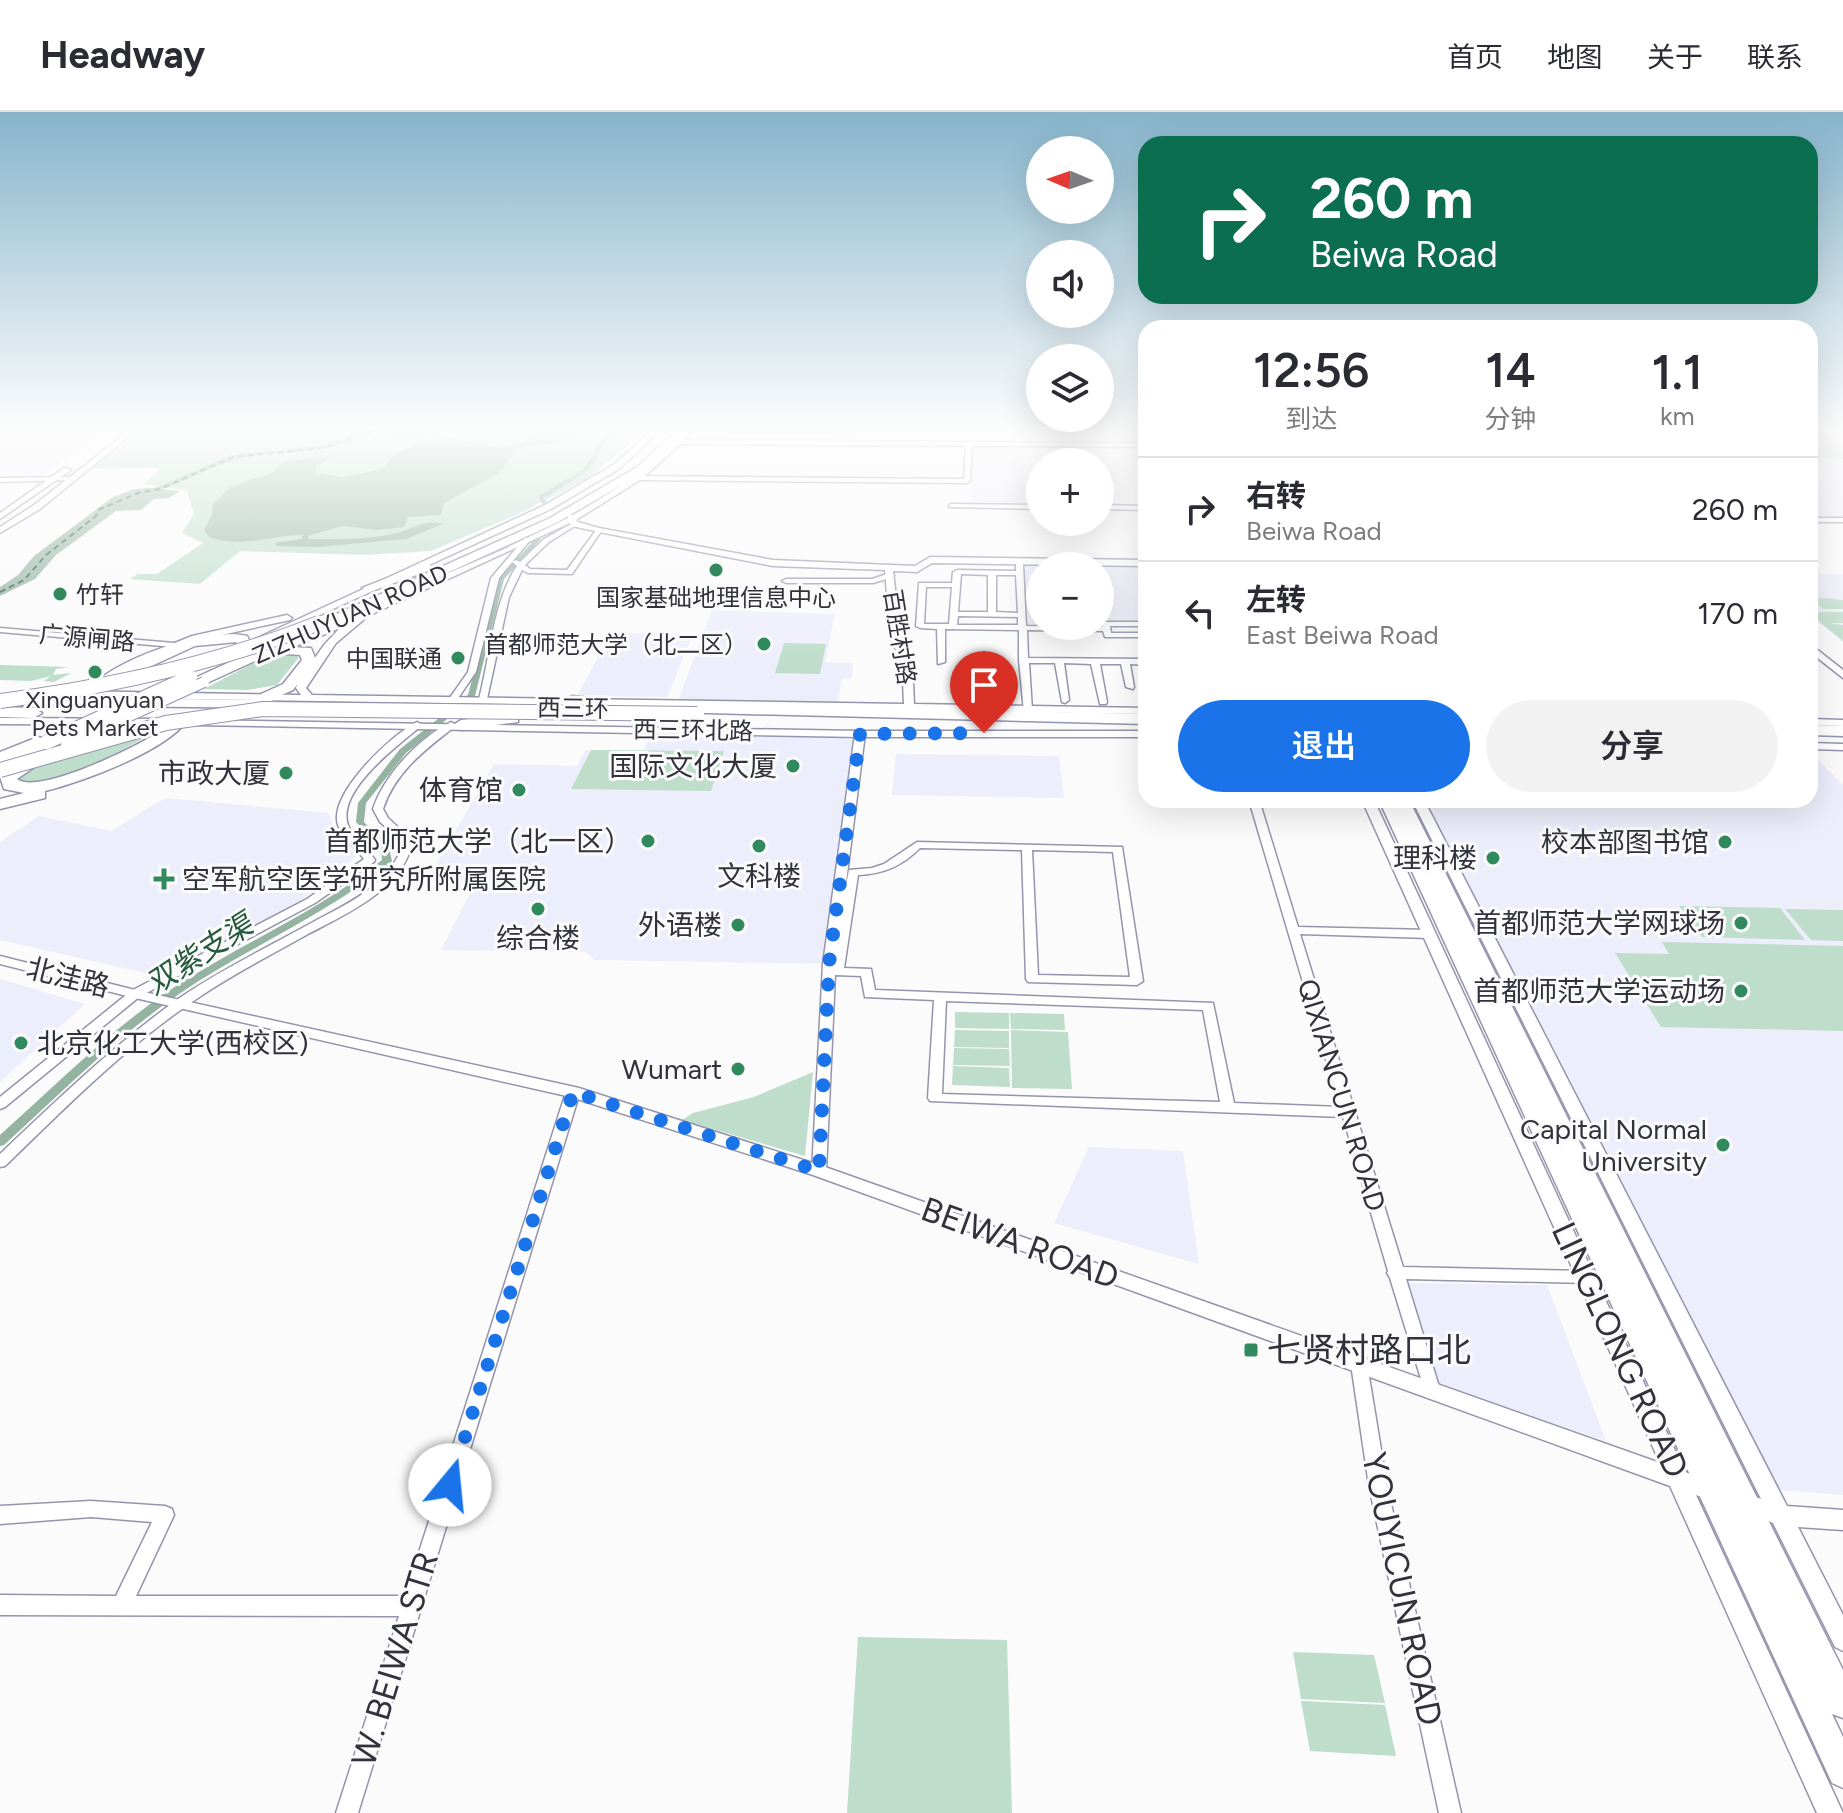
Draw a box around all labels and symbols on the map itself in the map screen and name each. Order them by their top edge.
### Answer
north arrow [1026,136,1114,224]
street label: ZIZHUYUAN ROAD [248,558,452,670]
marker: 国家基础地理信息中心 [707,561,725,579]
place label: 竹轩 [76,580,124,609]
place label: 国家基础地理信息中心 [596,583,836,612]
marker: 竹轩 [51,585,69,603]
street label: 百胜村路 [878,587,922,687]
street label: 广源闸路 [38,619,136,657]
place label: 首都师范大学（北二区） [484,630,748,659]
marker: 首都师范大学（北二区） [755,635,773,653]
place label: 中国联通 [346,644,442,673]
marker: 中国联通 [449,649,467,667]
pin [950,651,1018,733]
marker: Xinguanyuan Pets Market [86,663,104,681]
place label: Xinguanyuan Pets Market [26,685,164,742]
street label: 西三环 [537,693,609,723]
street label: 西三环北路 [633,714,753,746]
place label: 国际文化大厦 [609,749,777,783]
place label: 市政大厦 [158,756,270,790]
marker: 国际文化大厦 [784,757,802,775]
marker: 市政大厦 [277,764,295,782]
place label: 体育馆 [419,773,503,807]
marker: 体育馆 [510,781,528,799]
place label: 首都师范大学（北一区） [324,824,632,858]
place label: 校本部图书馆 [1541,825,1709,859]
marker: 首都师范大学（北一区） [639,832,657,850]
marker: 校本部图书馆 [1716,833,1734,851]
marker: 文科楼 [750,837,768,855]
place label: 理科楼 [1393,841,1477,875]
marker: 理科楼 [1484,849,1502,867]
place label: 文科楼 [717,859,801,893]
place label: 空军航空医学研究所附属医院 [182,862,546,896]
marker: 空军航空医学研究所附属医院 [153,868,175,890]
marker: 综合楼 [529,900,547,918]
water label: 双紫支渠 [139,904,263,1002]
place label: 首都师范大学网球场 [1473,906,1725,940]
place label: 外语楼 [638,908,722,942]
marker: 首都师范大学网球场 [1732,914,1750,932]
marker: 外语楼 [729,916,747,934]
place label: 综合楼 [496,921,580,955]
street label: 北洼路 [23,950,113,1004]
place label: 首都师范大学运动场 [1473,974,1725,1008]
street label: QIXIANCUN ROAD [1291,975,1393,1215]
marker: 首都师范大学运动场 [1732,982,1750,1000]
place label: 北京化工大学(西校区) [37,1026,309,1060]
marker: 北京化工大学(西校区) [12,1034,30,1052]
place label: Wumart [621,1052,722,1086]
marker: Wumart [729,1060,747,1078]
place label: Capital Normal University [1520,1112,1707,1178]
marker: Capital Normal University [1714,1136,1732,1154]
street label: BEIWA ROAD [916,1188,1124,1298]
street label: LINGLONG ROAD [1543,1216,1697,1484]
place label: 七贤村路口北 [1267,1330,1471,1371]
marker: 七贤村路口北 [1242,1341,1260,1359]
position arrow [408,1443,492,1527]
street label: YOUYICUN ROAD [1353,1449,1451,1729]
street label: W. BEIWA STR [343,1547,447,1771]

